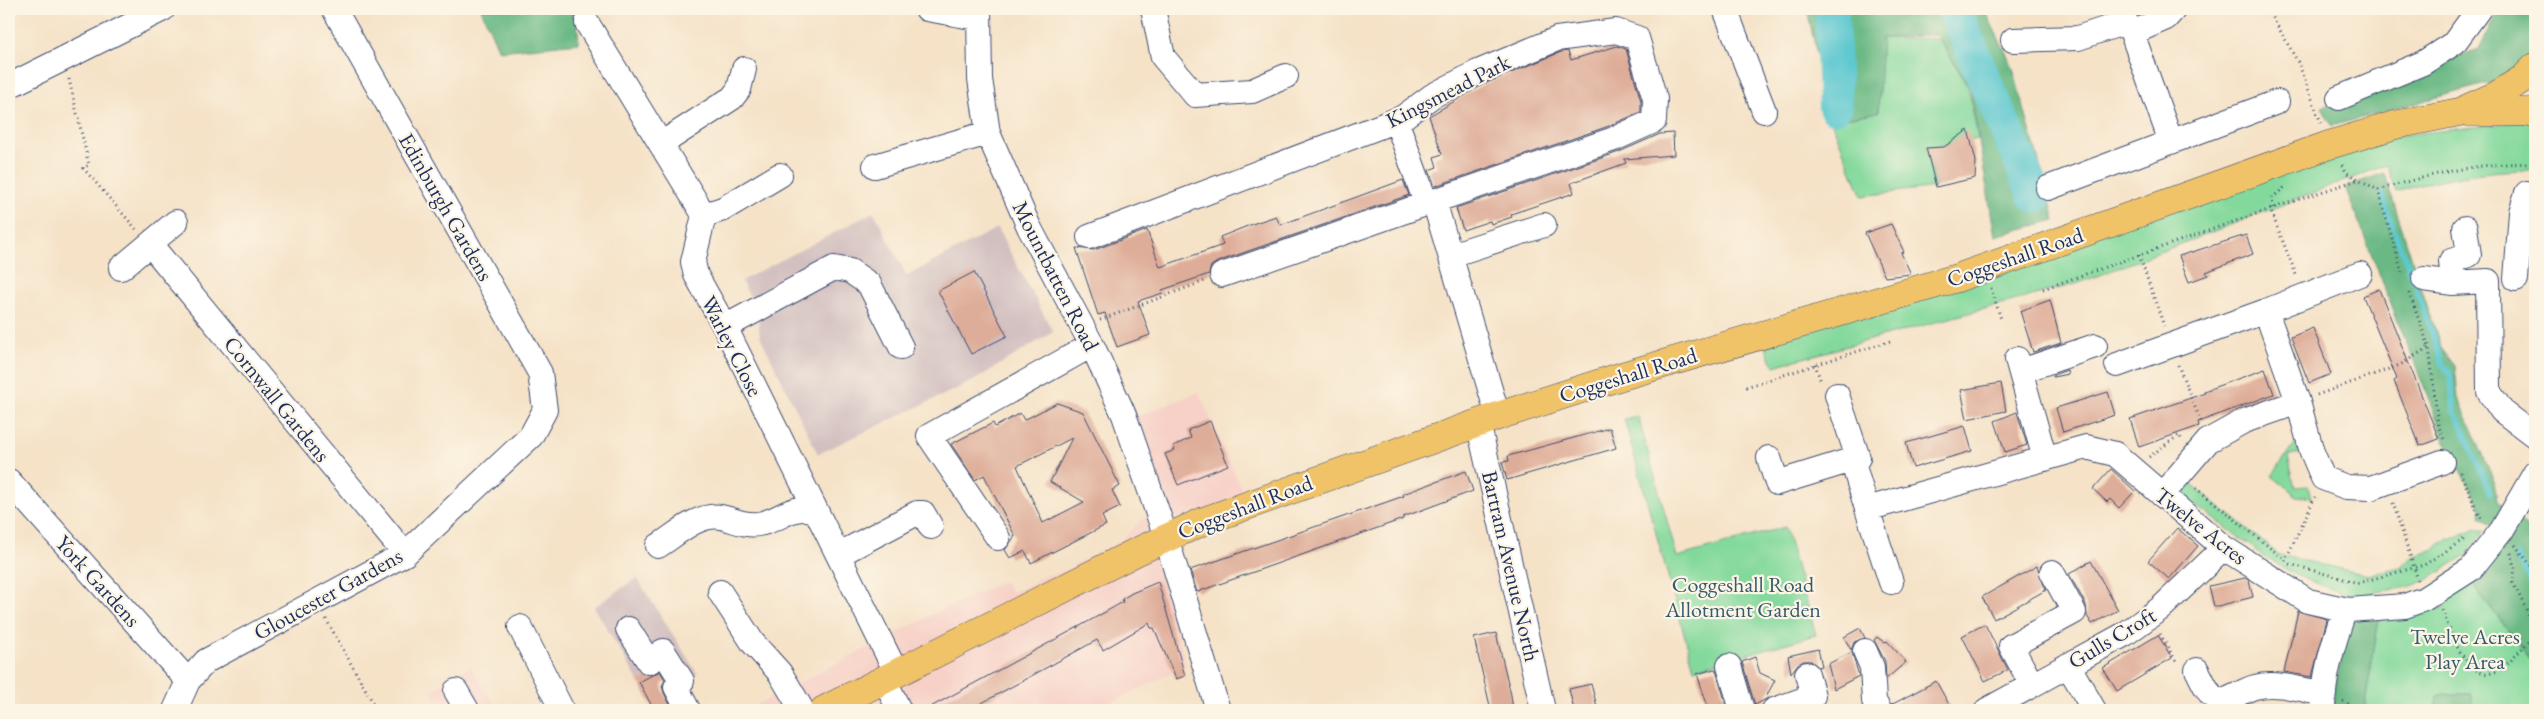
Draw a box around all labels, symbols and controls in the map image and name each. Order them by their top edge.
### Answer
street label: Kingsmead Park [1381,47,1516,135]
street label: Edinburgh Gardens [392,128,500,286]
street label: Mountbatten Road [1006,196,1107,357]
street label: Coggeshall Road [1943,220,2088,294]
street label: Warley Close [694,291,770,402]
street label: Cornwall Gardens [217,330,337,468]
street label: Coggeshall Road [1556,340,1701,410]
street label: Coggeshall Road [1173,468,1317,546]
street label: Bartram Avenue North [1475,468,1547,664]
street label: Twelve Acres [2149,481,2253,571]
street label: York Gardens [49,529,147,633]
street label: Gloucester Gardens [248,541,408,647]
park label: Coggeshall Road Allotment Garden [1664,570,1821,624]
street label: Gulls Croft [2063,600,2161,676]
park label: Twelve Acres Play Area [2410,622,2520,676]

